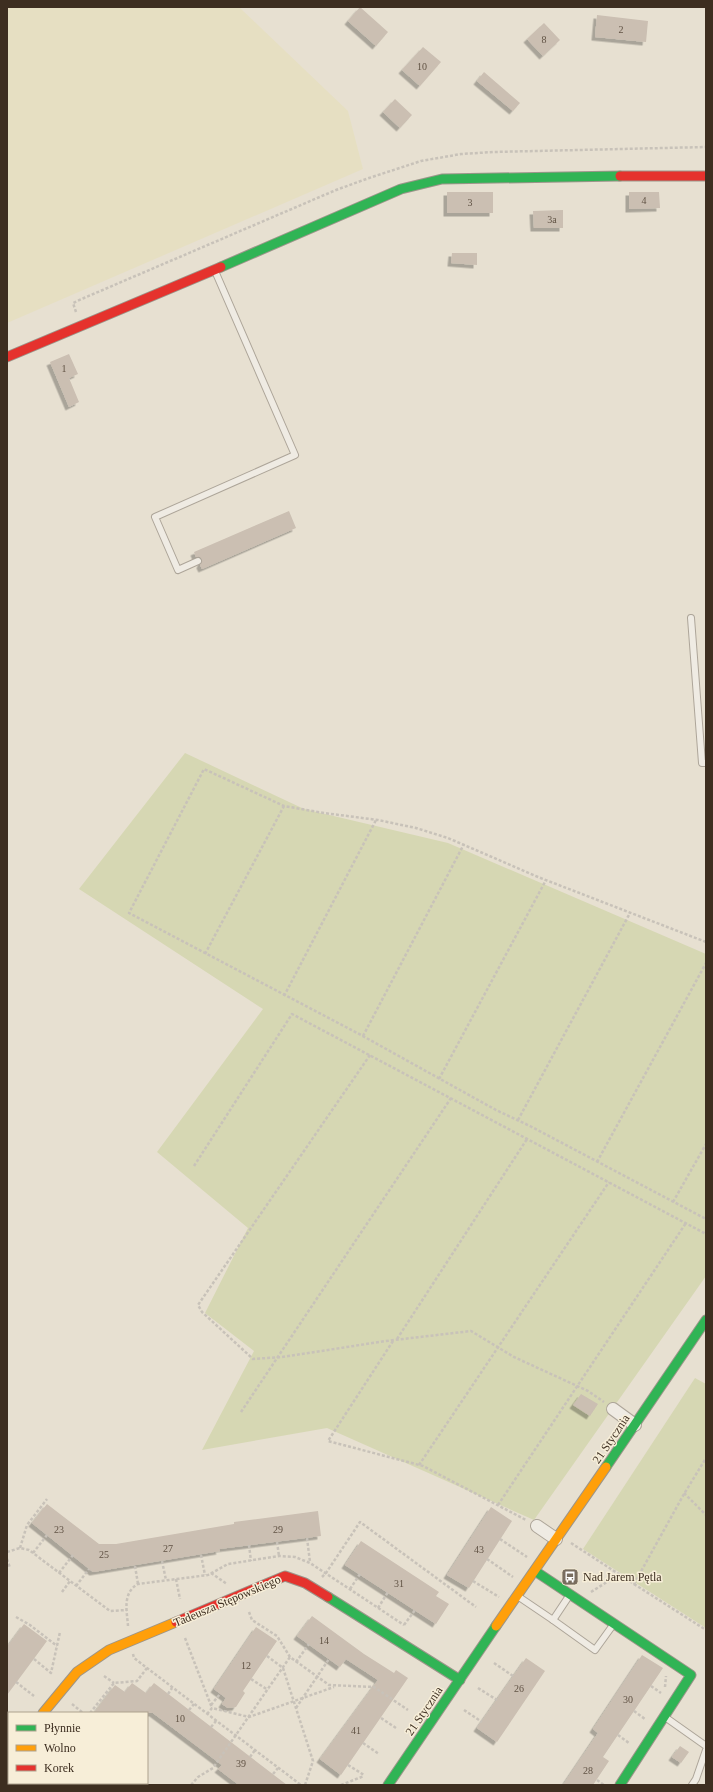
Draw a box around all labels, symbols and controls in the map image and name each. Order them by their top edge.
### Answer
house number: 2 [619,24,624,35]
house number: 8 [542,34,547,45]
house number: 10 [417,61,427,72]
house number: 4 [642,195,647,206]
house number: 3 [468,197,473,208]
house number: 3a [547,214,557,225]
house number: 1 [62,363,67,374]
street label: 21 Stycznia [589,1411,633,1466]
house number: 23 [54,1524,64,1535]
house number: 29 [273,1524,283,1535]
house number: 27 [163,1543,173,1554]
house number: 43 [474,1544,484,1555]
house number: 25 [99,1549,109,1560]
bus stop icon: Nad Jarem Pętla [560,1567,580,1587]
place label: Nad Jarem Pętla [583,1570,662,1584]
street label: Tadeusza Stępowskiego [171,1572,283,1630]
house number: 31 [394,1578,404,1589]
house number: 14 [319,1635,329,1646]
house number: 12 [241,1660,251,1671]
street label: 21 Stycznia [402,1683,446,1738]
house number: 26 [514,1683,524,1694]
house number: 30 [623,1694,633,1705]
legend [8,1712,148,1784]
house number: 10 [175,1713,185,1724]
text: Płynnie [44,1721,81,1735]
house number: 41 [351,1725,361,1736]
text: Wolno [44,1741,76,1755]
house number: 39 [236,1758,246,1769]
text: Korek [44,1761,74,1775]
house number: 28 [583,1765,593,1776]

